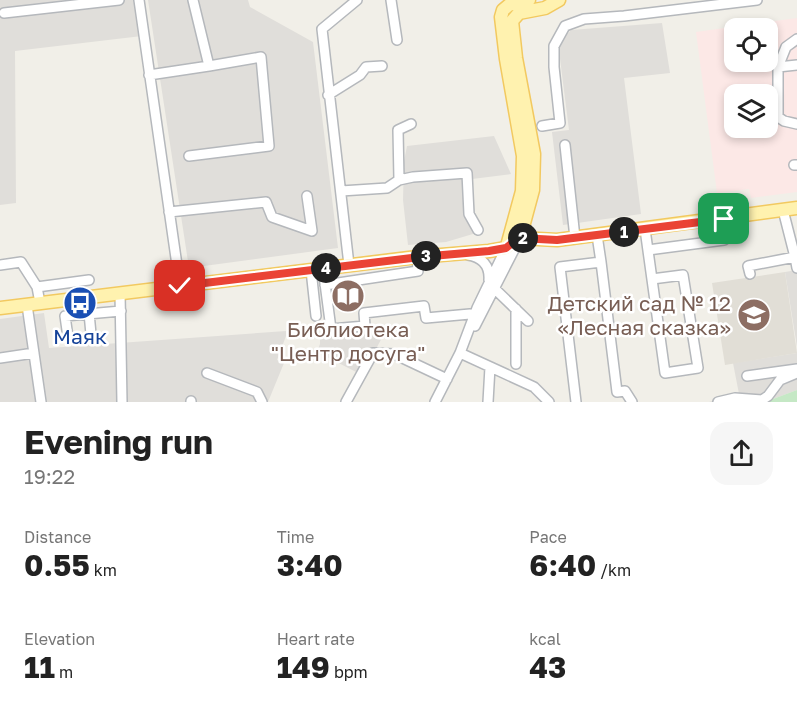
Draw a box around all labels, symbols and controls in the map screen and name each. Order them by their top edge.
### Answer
map controls [724,18,778,138]
button: locate [724,18,778,72]
button: layers [724,84,778,138]
pin [698,193,749,244]
icon: arrive [707,202,740,235]
pin: 1 [609,217,639,247]
text: 1 [620,222,628,242]
pin: 2 [508,223,538,253]
text: 2 [518,228,528,248]
pin: 3 [411,241,441,271]
text: 3 [421,246,431,266]
pin: 4 [311,253,341,283]
text: 4 [321,258,331,278]
pin [154,260,205,311]
icon: check [163,269,196,302]
library icon: Библиотека "Центр досуга" [330,278,366,314]
bus stop icon: Маяк [62,285,98,321]
place label: Детский сад № 12 «Лесная сказка» [548,290,731,340]
school or university icon: Детский сад № 12 «Лесная сказка» [736,297,772,333]
place label: Библиотека "Центр досуга" [271,316,425,366]
place label: Маяк [53,323,107,349]
text: Evening run [24,422,213,461]
button: share [710,422,773,485]
text: 19:22 [24,464,75,488]
text: Distance [24,527,91,547]
text: Time [277,527,314,547]
text: Pace [529,527,567,547]
text: 0.55 [24,547,90,583]
text: 3:40 [277,547,343,583]
text: 6:40 [529,547,596,583]
text: km [90,560,117,580]
text: /km [596,560,631,580]
text: Elevation [24,629,95,649]
text: Heart rate [277,629,355,649]
text: kcal [529,629,561,649]
text: 11 [24,649,55,685]
text: 149 [277,649,330,685]
text: 43 [529,649,566,685]
text: m [55,662,73,682]
text: bpm [330,662,368,682]

